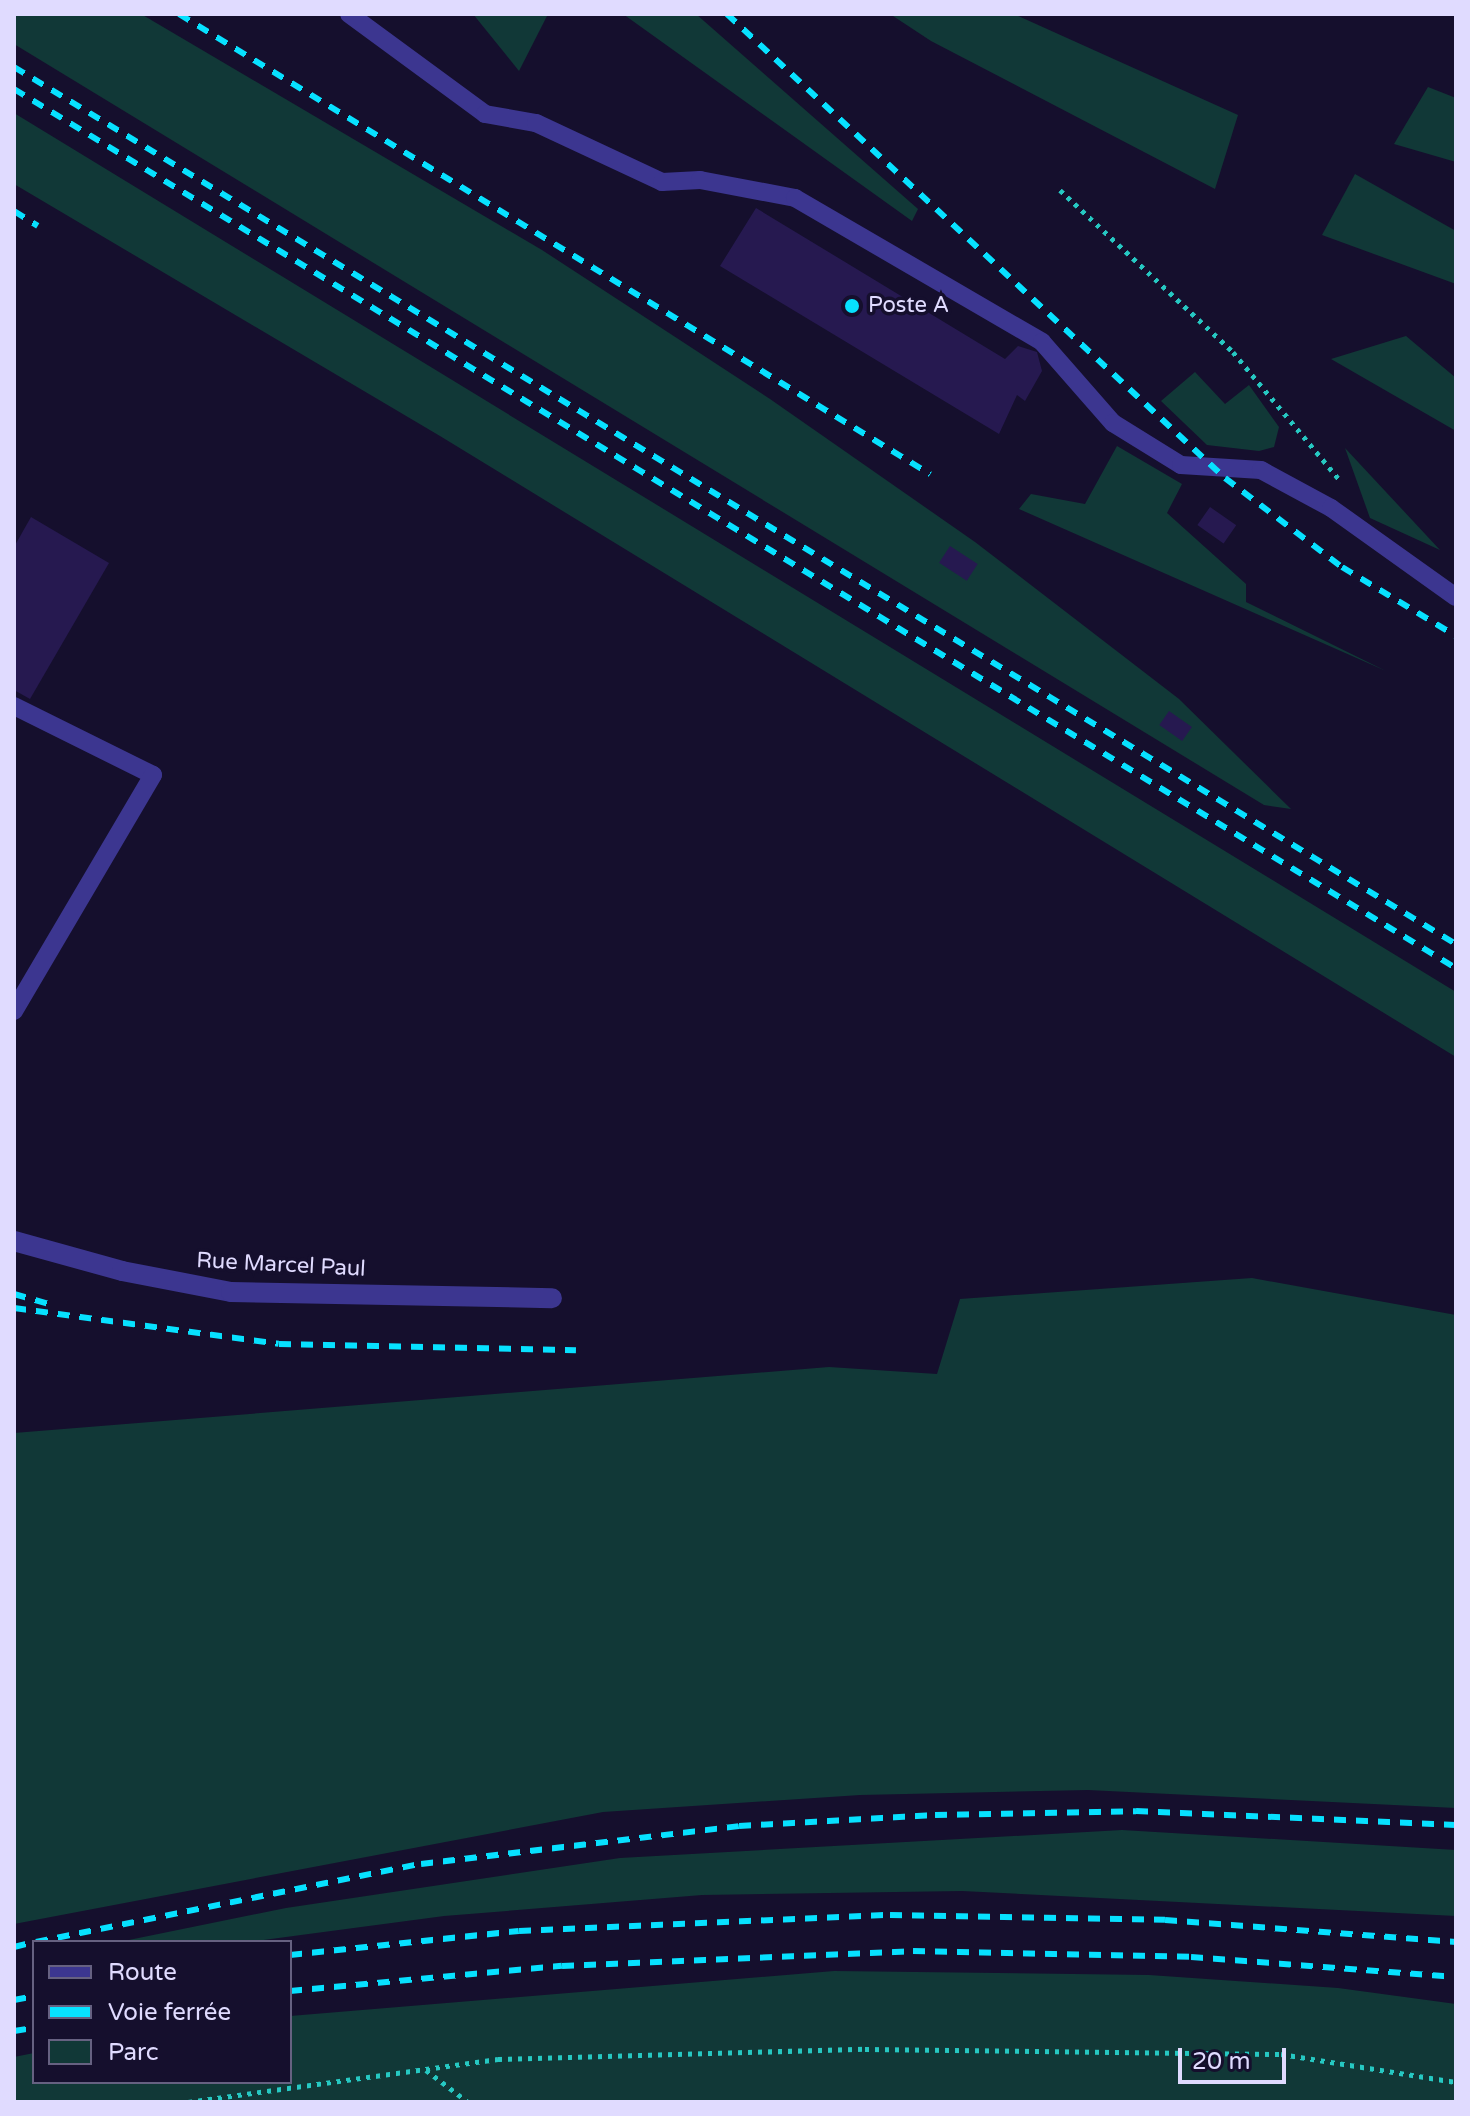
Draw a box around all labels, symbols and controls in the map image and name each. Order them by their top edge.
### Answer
place label: Poste A [868,293,949,319]
marker: Poste A [843,297,861,315]
street label: Rue Marcel Paul [196,1247,366,1283]
legend [32,1940,292,2084]
text: Route [108,1958,177,1987]
text: Voie ferrée [108,1998,231,2027]
scale bar [1182,2032,1290,2082]
text: Parc [108,2038,159,2067]
text: 20 m [1192,2047,1250,2076]

